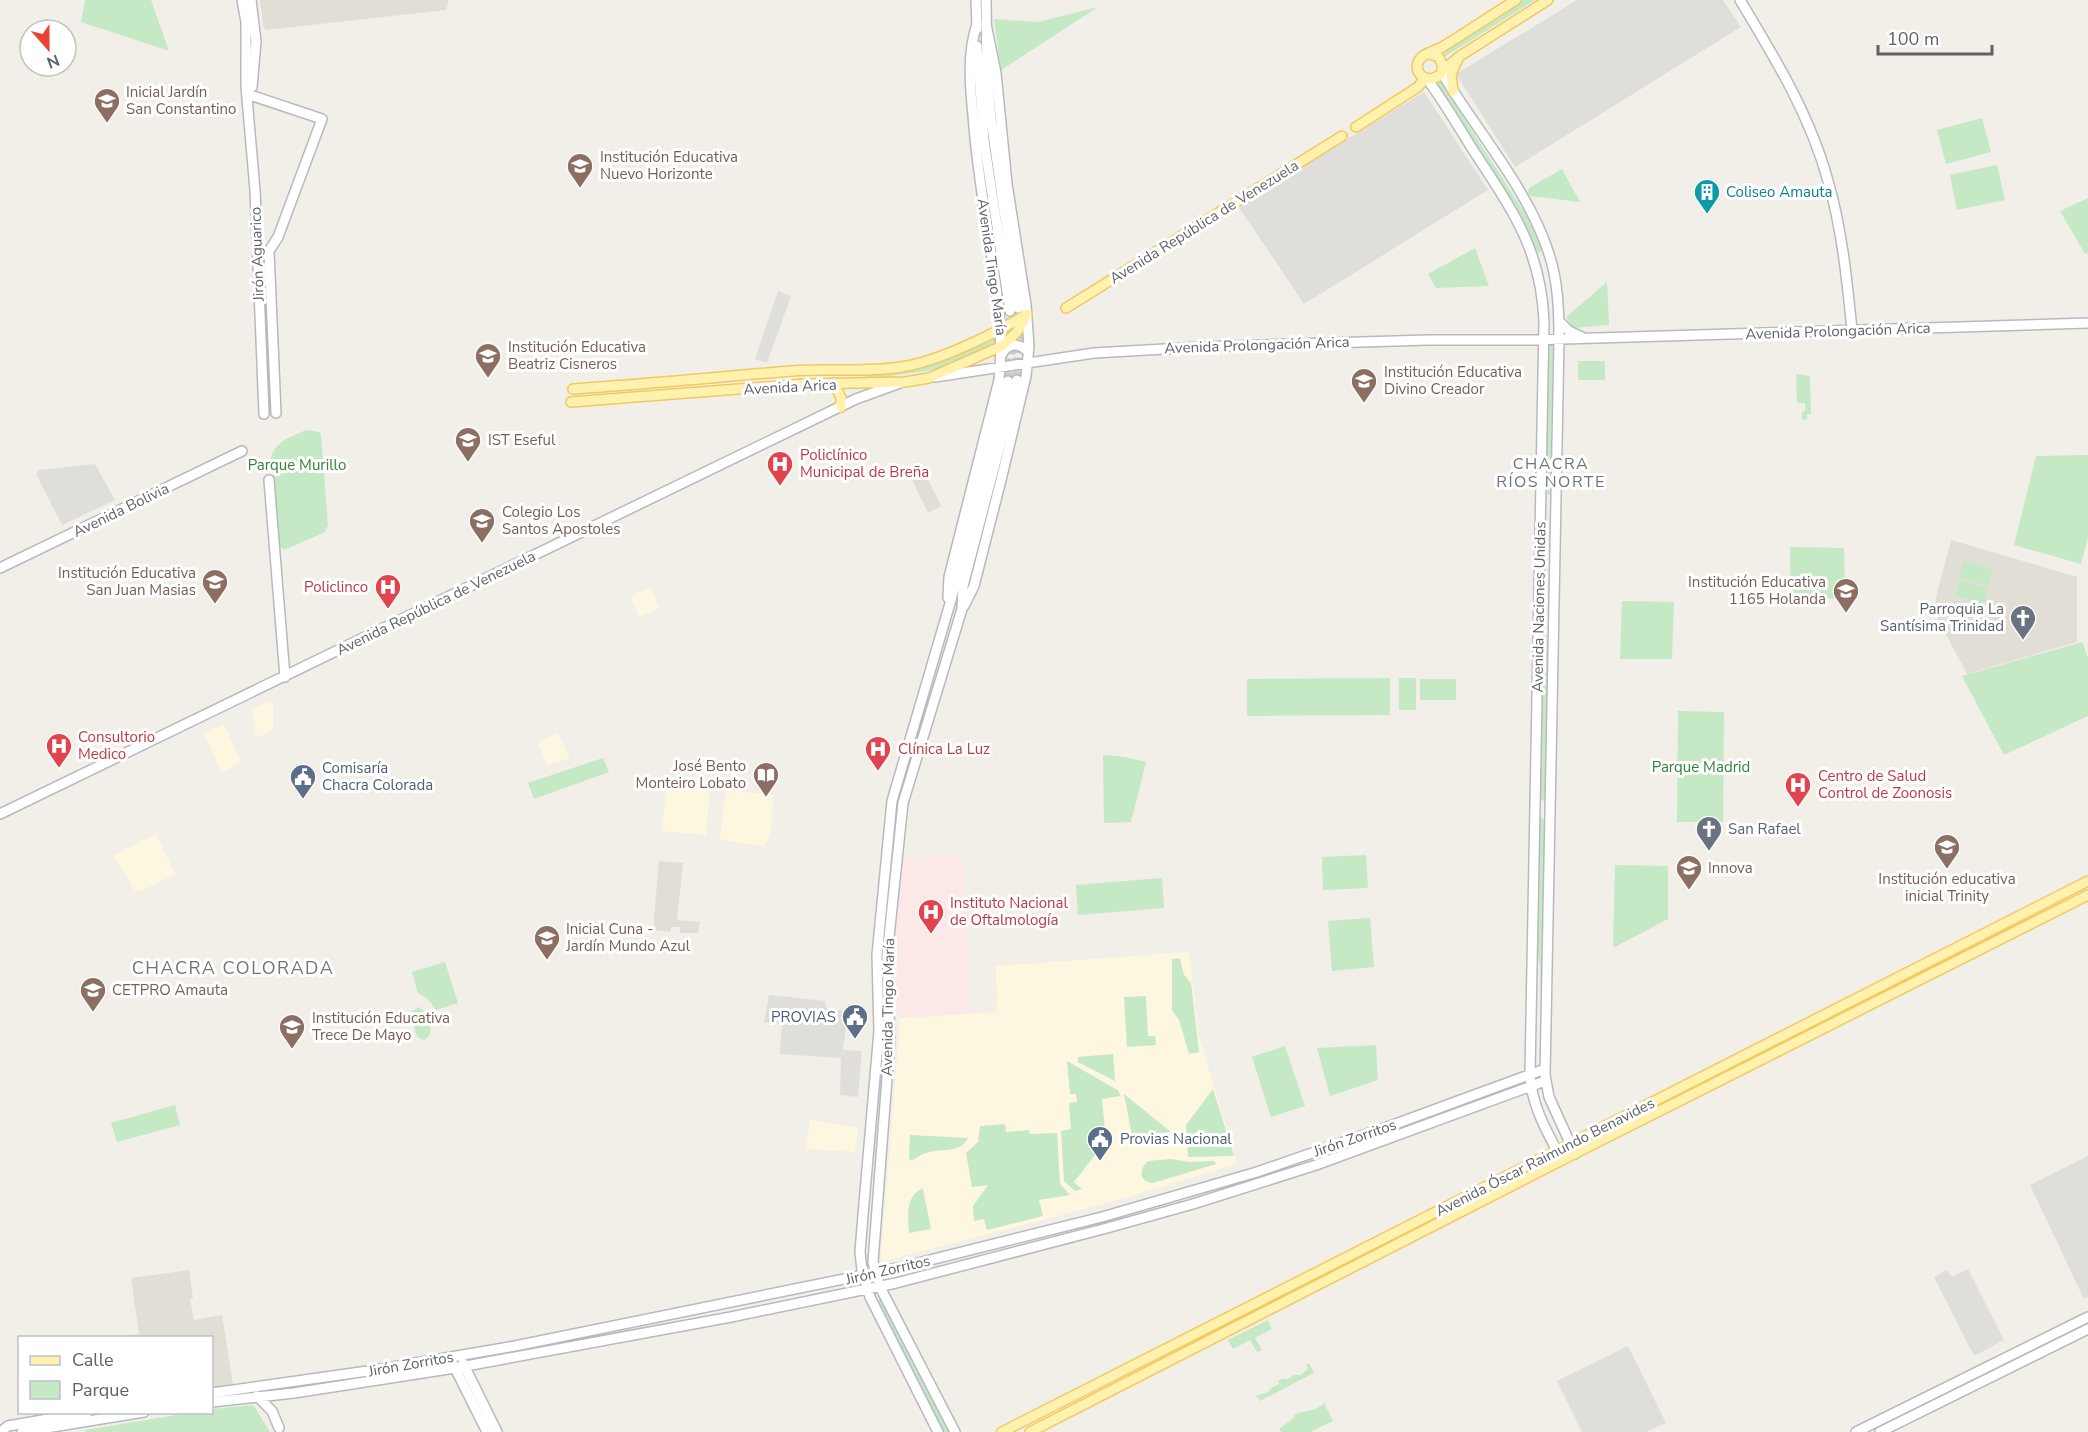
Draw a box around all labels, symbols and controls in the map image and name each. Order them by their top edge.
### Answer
north arrow [18,18,78,78]
scale bar [1878,18,1992,56]
text: 100 m [1887,27,1939,51]
text: N [43,49,63,73]
place label: Inicial Jardín San Constantino [126,82,236,119]
school or university icon: Inicial Jardín San Constantino [92,86,122,124]
place label: Institución Educativa Nuevo Horizonte [600,147,738,184]
school or university icon: Institución Educativa Nuevo Horizonte [565,151,595,189]
street label: Avenida República de Venezuela [1106,155,1302,289]
building icon: Coliseo Amauta [1692,177,1722,215]
place label: Coliseo Amauta [1726,182,1833,202]
street label: Avenida Tingo María [972,197,1012,337]
street label: Jirón Aguarico [245,207,269,302]
street label: Avenida Prolongación Arica [1745,318,1931,344]
street label: Avenida Prolongación Arica [1164,332,1350,358]
place label: Institución Educativa Beatriz Cisneros [508,337,646,374]
school or university icon: Institución Educativa Beatriz Cisneros [473,341,503,379]
place label: Institución Educativa Divino Creador [1384,362,1522,399]
school or university icon: Institución Educativa Divino Creador [1349,366,1379,404]
street label: Avenida Arica [743,375,837,399]
school or university icon: IST Eseful [453,425,483,463]
place label: IST Eseful [488,430,556,450]
place label: Policlínico Municipal de Breña [800,445,929,482]
hospital icon: Policlínico Municipal de Breña [765,449,795,487]
district label: CHACRA RÍOS NORTE [1496,453,1606,493]
park label: Parque Murillo [248,455,346,475]
street label: Avenida Bolivia [70,478,172,542]
place label: Colegio Los Santos Apostoles [502,502,621,539]
school or university icon: Colegio Los Santos Apostoles [467,506,497,544]
street label: Avenida Naciones Unidas [1528,521,1550,693]
street label: Avenida República de Venezuela [333,546,539,660]
place label: Institución Educativa San Juan Masias [58,563,196,600]
school or university icon: Institución Educativa San Juan Masias [200,567,230,605]
hospital icon: Policlinco [373,572,403,610]
place label: Institución Educativa 1165 Holanda [1688,572,1826,609]
school or university icon: Institución Educativa 1165 Holanda [1831,576,1861,614]
place label: Policlinco [304,577,368,597]
place label: Parroquia La Santísima Trinidad [1880,599,2004,636]
church icon: Parroquia La Santísima Trinidad [2008,603,2038,641]
place label: Consultorio Medico [78,727,155,764]
hospital icon: Consultorio Medico [44,731,74,769]
hospital icon: Clínica La Luz [863,734,893,772]
place label: Clínica La Luz [898,739,990,759]
place label: José Bento Monteiro Lobato [636,756,746,793]
park label: Parque Madrid [1652,757,1750,777]
place label: Comisaría Chacra Colorada [322,758,433,795]
library icon: José Bento Monteiro Lobato [751,760,781,798]
public building icon: Comisaría Chacra Colorada [288,762,318,800]
place label: Centro de Salud Control de Zoonosis [1818,766,1952,803]
hospital icon: Centro de Salud Control de Zoonosis [1783,770,1813,808]
church icon: San Rafael [1694,814,1724,852]
place label: San Rafael [1728,819,1801,839]
school or university icon: Institución educativa inicial Trinity [1932,832,1962,870]
school or university icon: Innova [1674,853,1704,891]
place label: Innova [1708,858,1753,878]
place label: Institución educativa inicial Trinity [1878,869,2016,906]
place label: Instituto Nacional de Oftalmología [950,893,1069,930]
hospital icon: Instituto Nacional de Oftalmología [916,897,946,935]
place label: Inicial Cuna - Jardín Mundo Azul [565,919,691,956]
school or university icon: Inicial Cuna - Jardín Mundo Azul [532,923,562,961]
street label: Avenida Tingo María [877,938,899,1076]
district label: CHACRA COLORADA [132,956,334,980]
school or university icon: CETPRO Amauta [78,975,108,1013]
place label: CETPRO Amauta [112,980,228,1000]
public building icon: PROVIAS [840,1002,870,1040]
place label: PROVIAS [771,1007,836,1027]
place label: Institución Educativa Trece De Mayo [312,1008,450,1045]
school or university icon: Institución Educativa Trece De Mayo [277,1012,307,1050]
street label: Avenida Óscar Raimundo Benavides [1432,1092,1658,1221]
street label: Jirón Zorritos [1310,1115,1399,1162]
public building icon: Provias Nacional [1085,1124,1115,1162]
place label: Provias Nacional [1120,1129,1232,1149]
street label: Jirón Zorritos [843,1251,932,1290]
legend [18,1336,213,1414]
street label: Jirón Zorritos [366,1347,455,1382]
text: Calle [72,1348,114,1372]
text: Parque [72,1378,129,1402]

